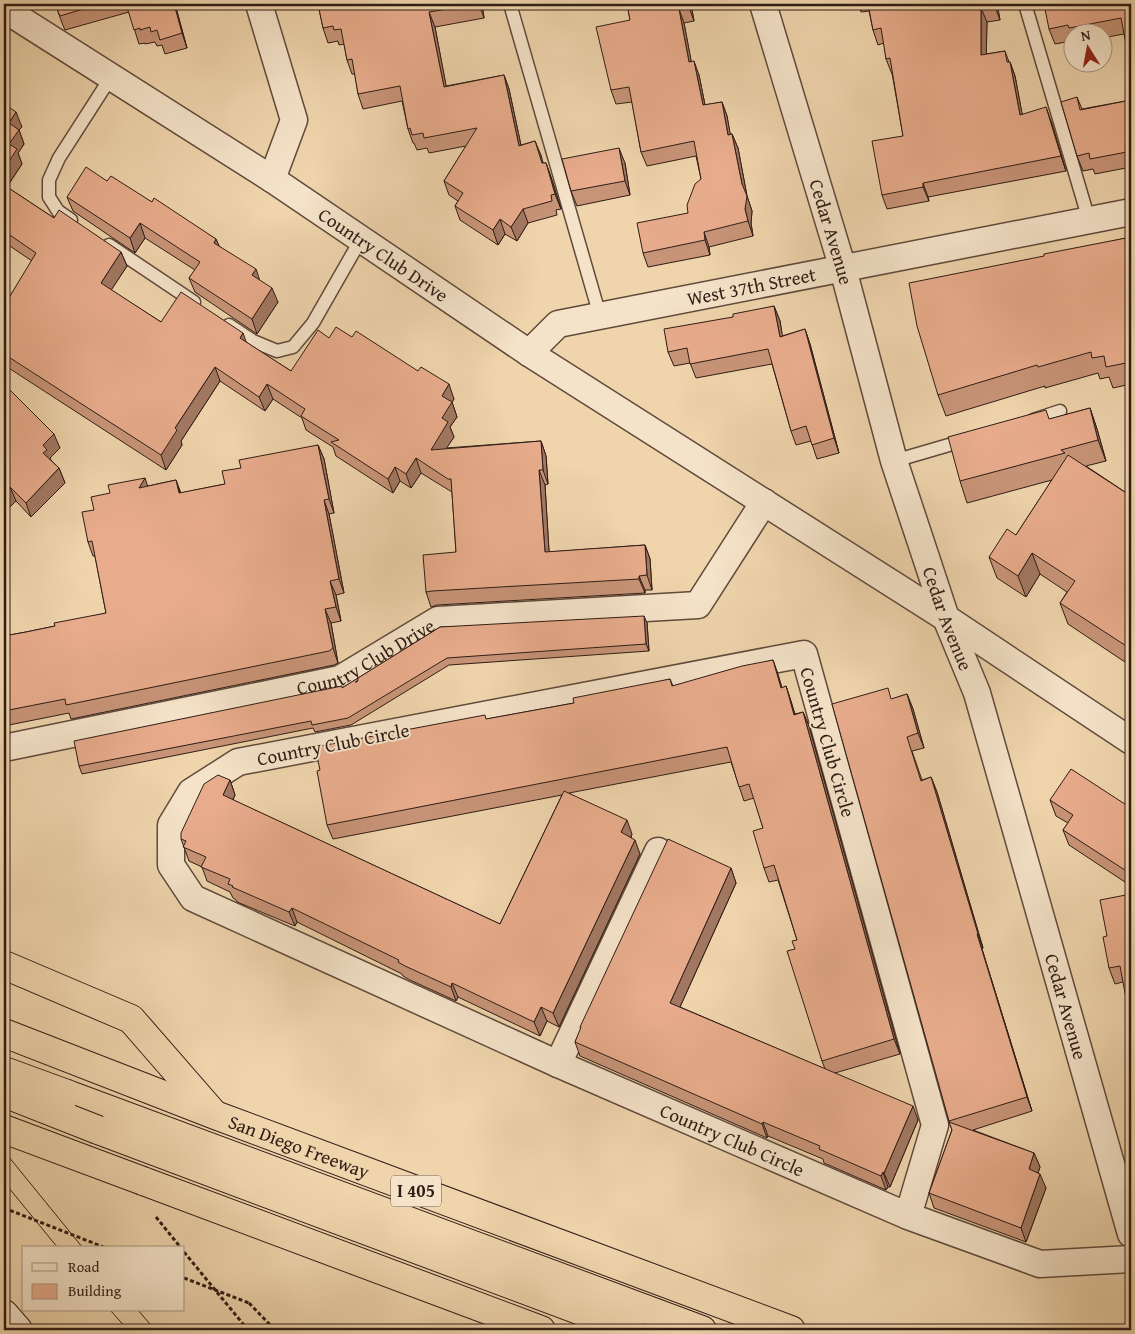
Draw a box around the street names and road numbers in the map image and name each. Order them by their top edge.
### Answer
street label: Cedar Avenue [803,176,861,288]
street label: Country Club Drive [313,200,454,309]
street label: West 37th Street [684,260,818,312]
street label: Cedar Avenue [916,563,980,675]
street label: Country Club Drive [294,611,440,702]
street label: Country Club Circle [793,664,863,820]
street label: Country Club Circle [254,715,412,773]
street label: Cedar Avenue [1038,950,1095,1063]
street label: Country Club Circle [656,1096,809,1183]
street label: San Diego Freeway [224,1107,374,1186]
road number: I 405 [391,1176,441,1206]

